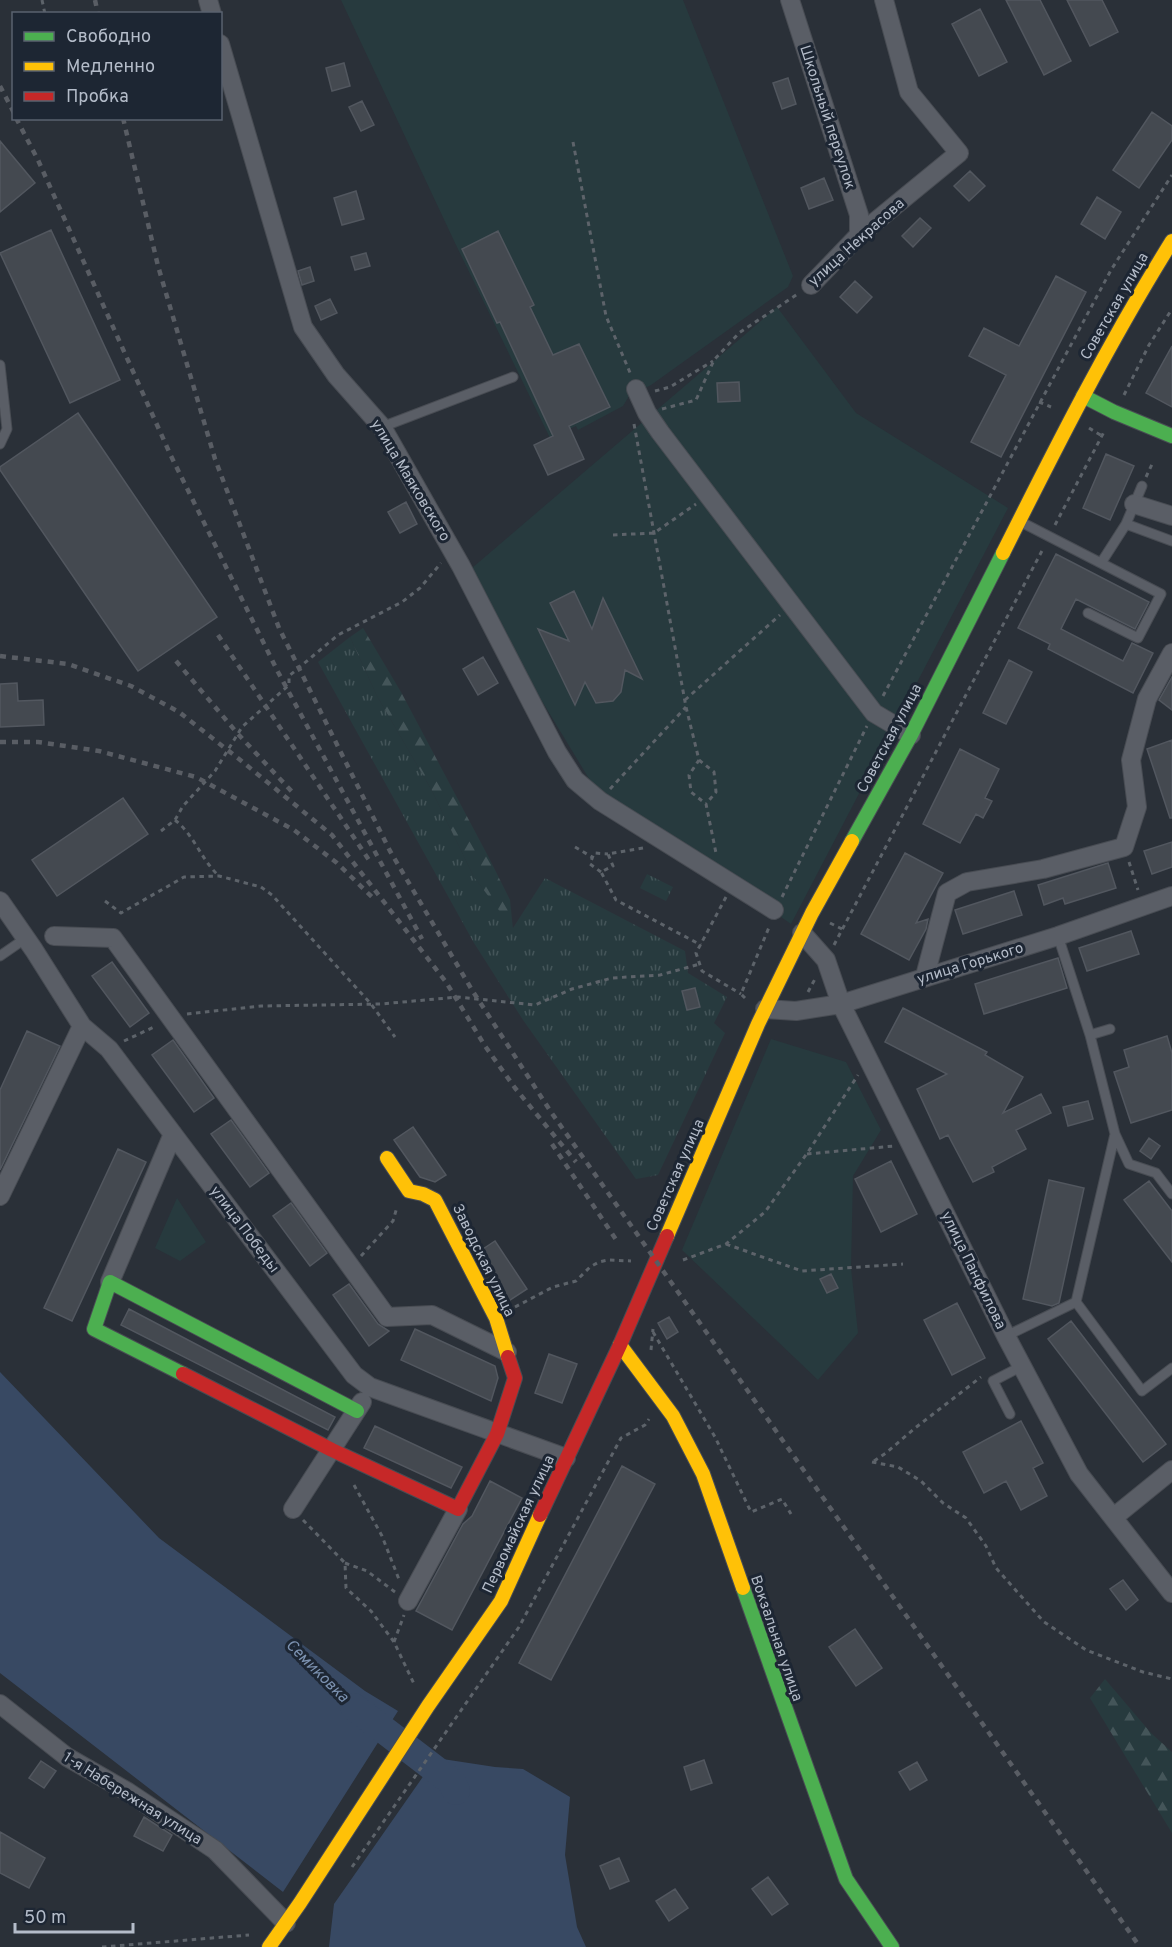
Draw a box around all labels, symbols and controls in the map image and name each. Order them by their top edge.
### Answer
legend [12,12,222,120]
text: Свободно [66,26,151,49]
street label: Школьный переулок [794,43,859,192]
text: Медленно [66,56,155,79]
text: Пробка [66,86,129,109]
street label: улица Некрасова [805,195,909,291]
street label: Советская улица [1077,250,1154,364]
street label: улица Маяковского [366,416,454,545]
street label: Советская улица [854,681,927,797]
street label: улица Горького [915,939,1026,990]
street label: Советская улица [643,1117,710,1235]
street label: улица Победы [205,1183,283,1277]
street label: Заводская улица [447,1201,518,1320]
street label: улица Панфилова [936,1208,1009,1333]
street label: Первомайская улица [479,1453,560,1597]
street label: Вокзальная улица [745,1573,806,1704]
water label: Семиковка [281,1636,353,1708]
street label: 1-я Набережная улица [59,1749,205,1850]
scale bar [15,1896,134,1934]
text: 50 m [24,1907,66,1930]

